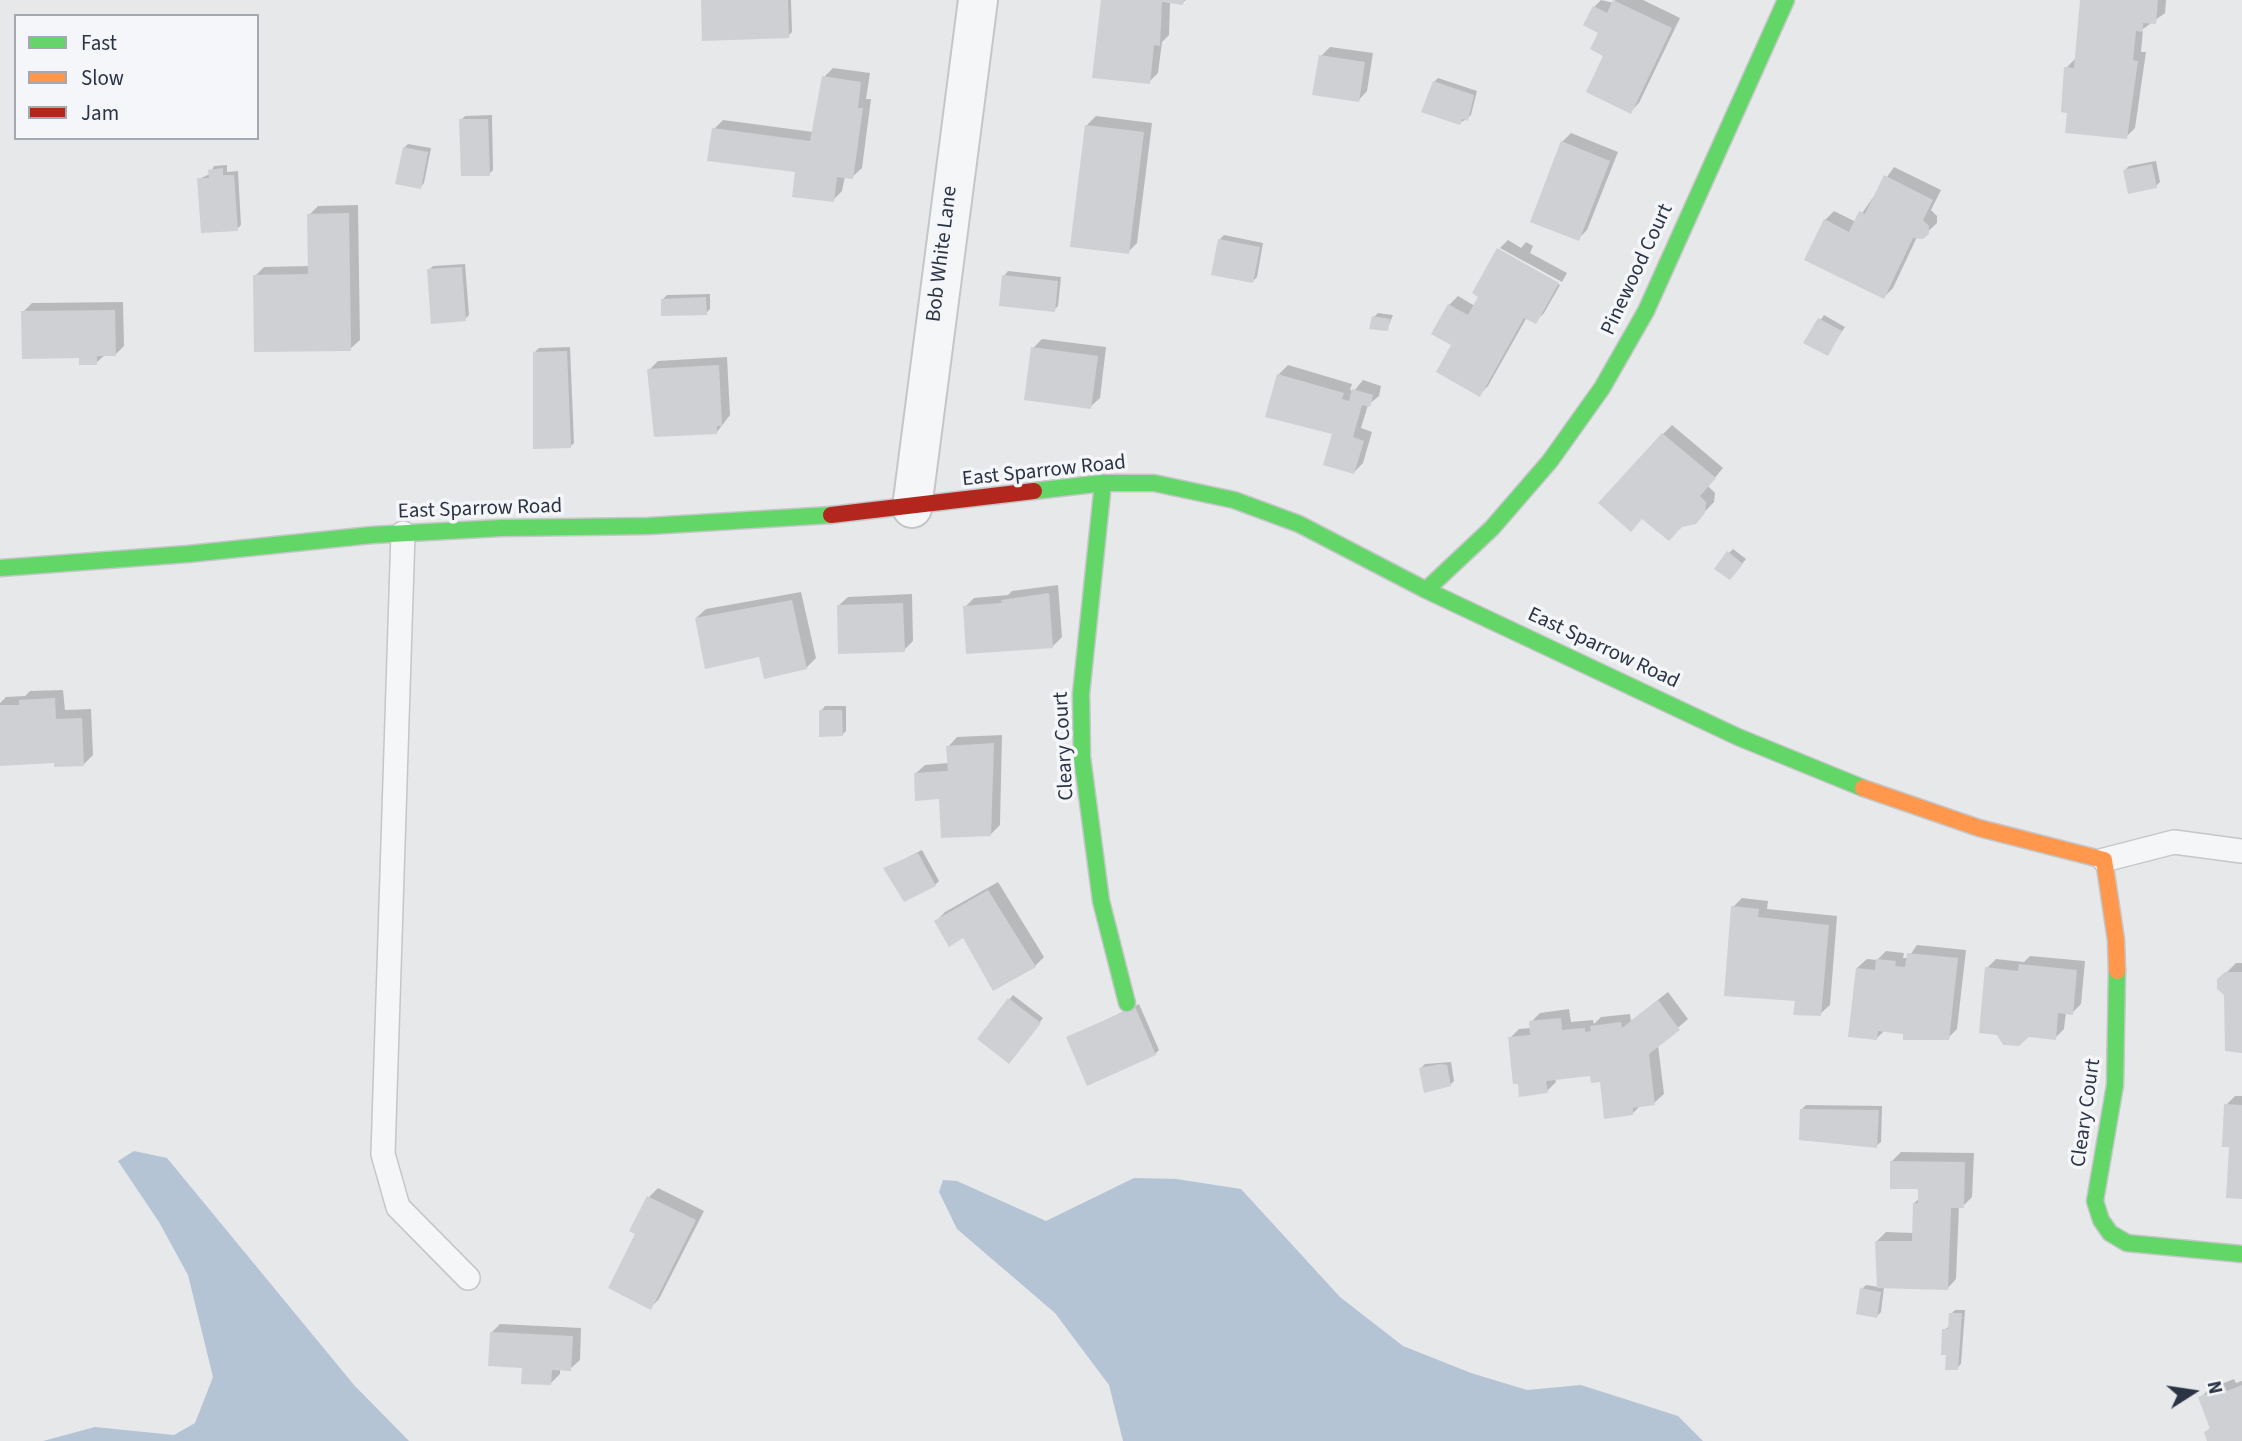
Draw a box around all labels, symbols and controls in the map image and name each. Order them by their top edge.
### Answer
legend [14,14,259,140]
text: Fast [81,28,117,58]
text: Slow [81,63,124,93]
text: Jam [81,98,119,128]
street label: Bob White Lane [922,185,964,323]
street label: Pinewood Court [1597,200,1679,340]
street label: East Sparrow Road [961,451,1127,493]
street label: East Sparrow Road [397,495,563,525]
street label: East Sparrow Road [1523,603,1683,695]
street label: Cleary Court [1050,691,1080,801]
street label: Cleary Court [2067,1057,2107,1169]
north arrow [2158,1357,2228,1427]
text: N [2200,1379,2229,1397]

